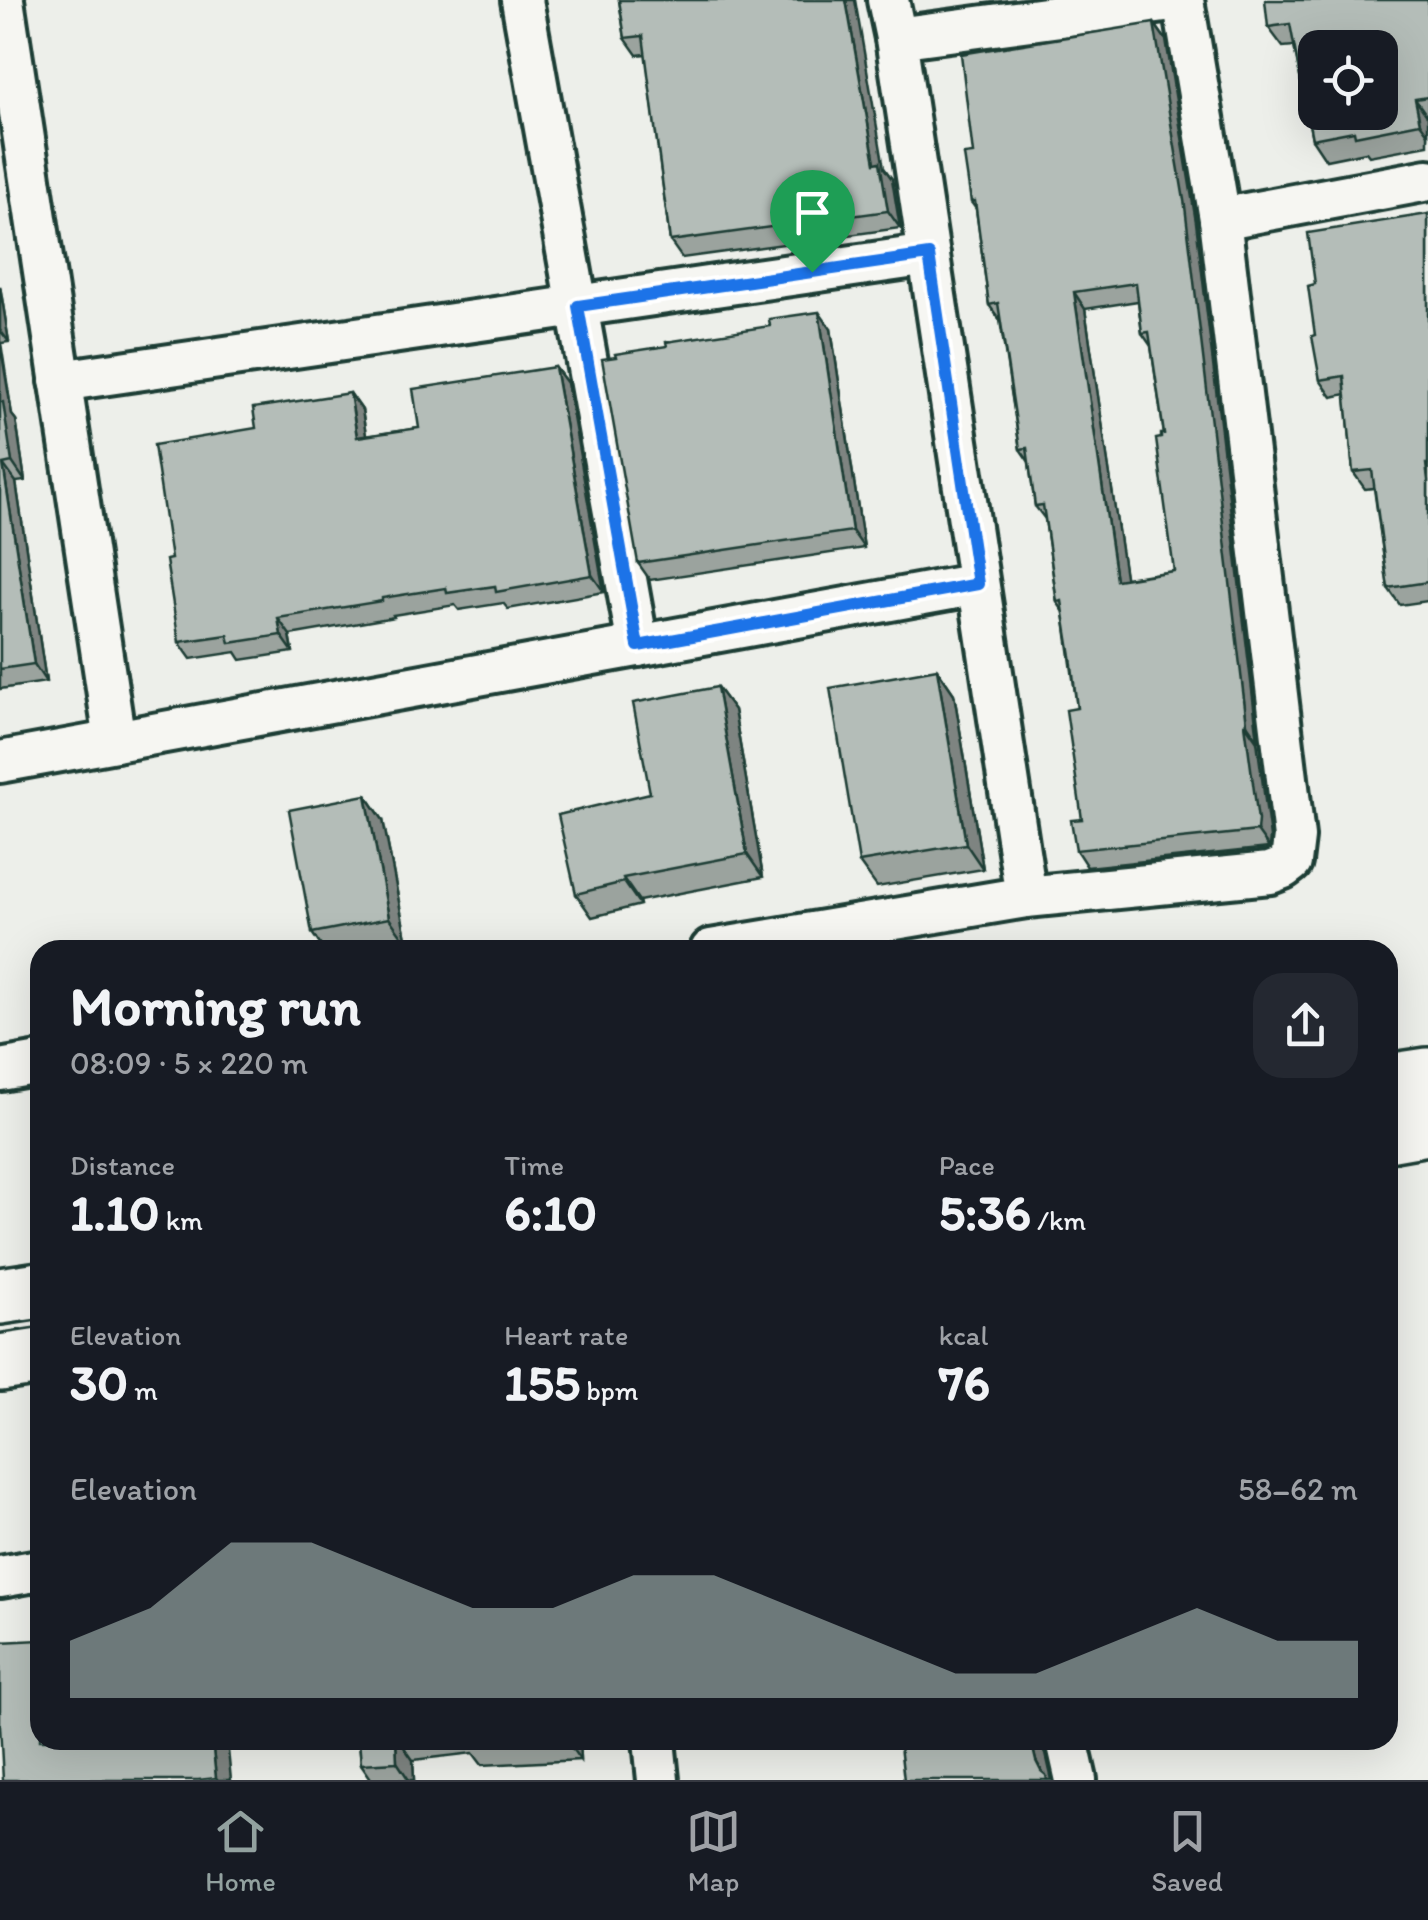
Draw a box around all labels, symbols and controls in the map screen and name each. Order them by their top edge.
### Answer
map controls [1298,30,1398,130]
button: locate [1298,30,1398,130]
pin [770,170,855,273]
icon: arrive [785,185,840,240]
text: Morning run [70,973,361,1039]
button: share [1253,973,1358,1078]
text: 08:09 · 5 × 220 m [70,1044,308,1082]
text: Distance [70,1148,175,1182]
text: Time [504,1148,564,1182]
text: Pace [939,1148,995,1182]
text: 1.10 [70,1182,160,1243]
text: 6:10 [504,1182,597,1243]
text: 5:36 [939,1182,1031,1243]
text: km [160,1203,203,1237]
text: /km [1031,1203,1086,1237]
text: Elevation [70,1318,181,1352]
text: Heart rate [504,1318,628,1352]
text: kcal [939,1318,988,1352]
text: 30 [70,1352,128,1413]
text: 155 [504,1352,580,1413]
text: 76 [939,1352,990,1413]
text: m [128,1373,158,1407]
text: bpm [580,1373,638,1407]
text: Elevation [70,1470,197,1508]
text: 58–62 m [1238,1470,1358,1508]
tab: Home [205,1804,276,1898]
tab: Map [686,1804,741,1898]
tab: Saved [1151,1804,1223,1898]

